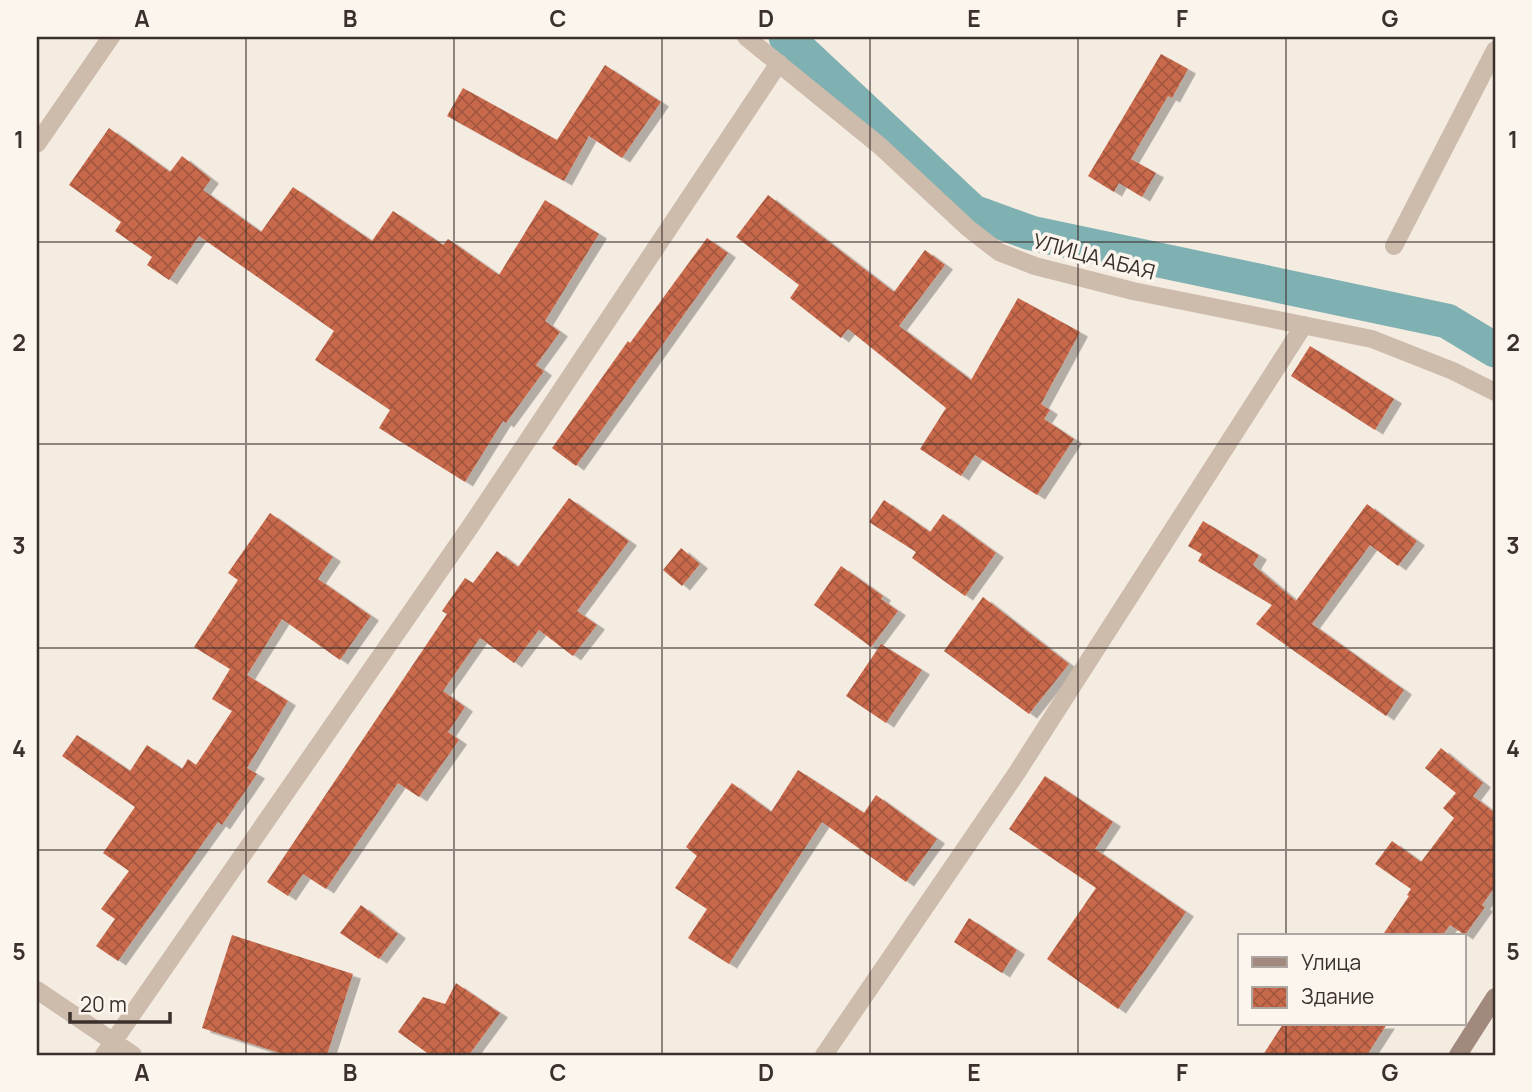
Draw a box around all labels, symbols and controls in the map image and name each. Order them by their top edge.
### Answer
text: A [134,2,150,34]
text: B [343,2,357,34]
text: C [550,2,567,34]
text: D [758,2,774,34]
text: E [967,2,981,34]
text: F [1176,2,1188,34]
text: G [1382,2,1399,34]
text: 1 [14,123,24,155]
text: 1 [1508,123,1518,155]
street label: УЛИЦА АБАЯ [1030,226,1158,286]
text: 2 [12,326,26,358]
text: 2 [1506,326,1520,358]
text: 3 [12,529,26,561]
text: 3 [1506,529,1520,561]
text: 4 [12,732,26,764]
text: 4 [1506,732,1520,764]
legend [1238,934,1466,1026]
text: 5 [12,935,26,967]
text: 5 [1506,935,1520,967]
text: Улица [1301,948,1361,976]
scale bar [70,980,170,1024]
text: Здание [1301,982,1374,1010]
text: 20 m [80,990,127,1018]
text: A [134,1056,150,1088]
text: B [343,1056,357,1088]
text: C [550,1056,567,1088]
text: D [758,1056,774,1088]
text: E [967,1056,981,1088]
text: F [1176,1056,1188,1088]
text: G [1382,1056,1399,1088]

